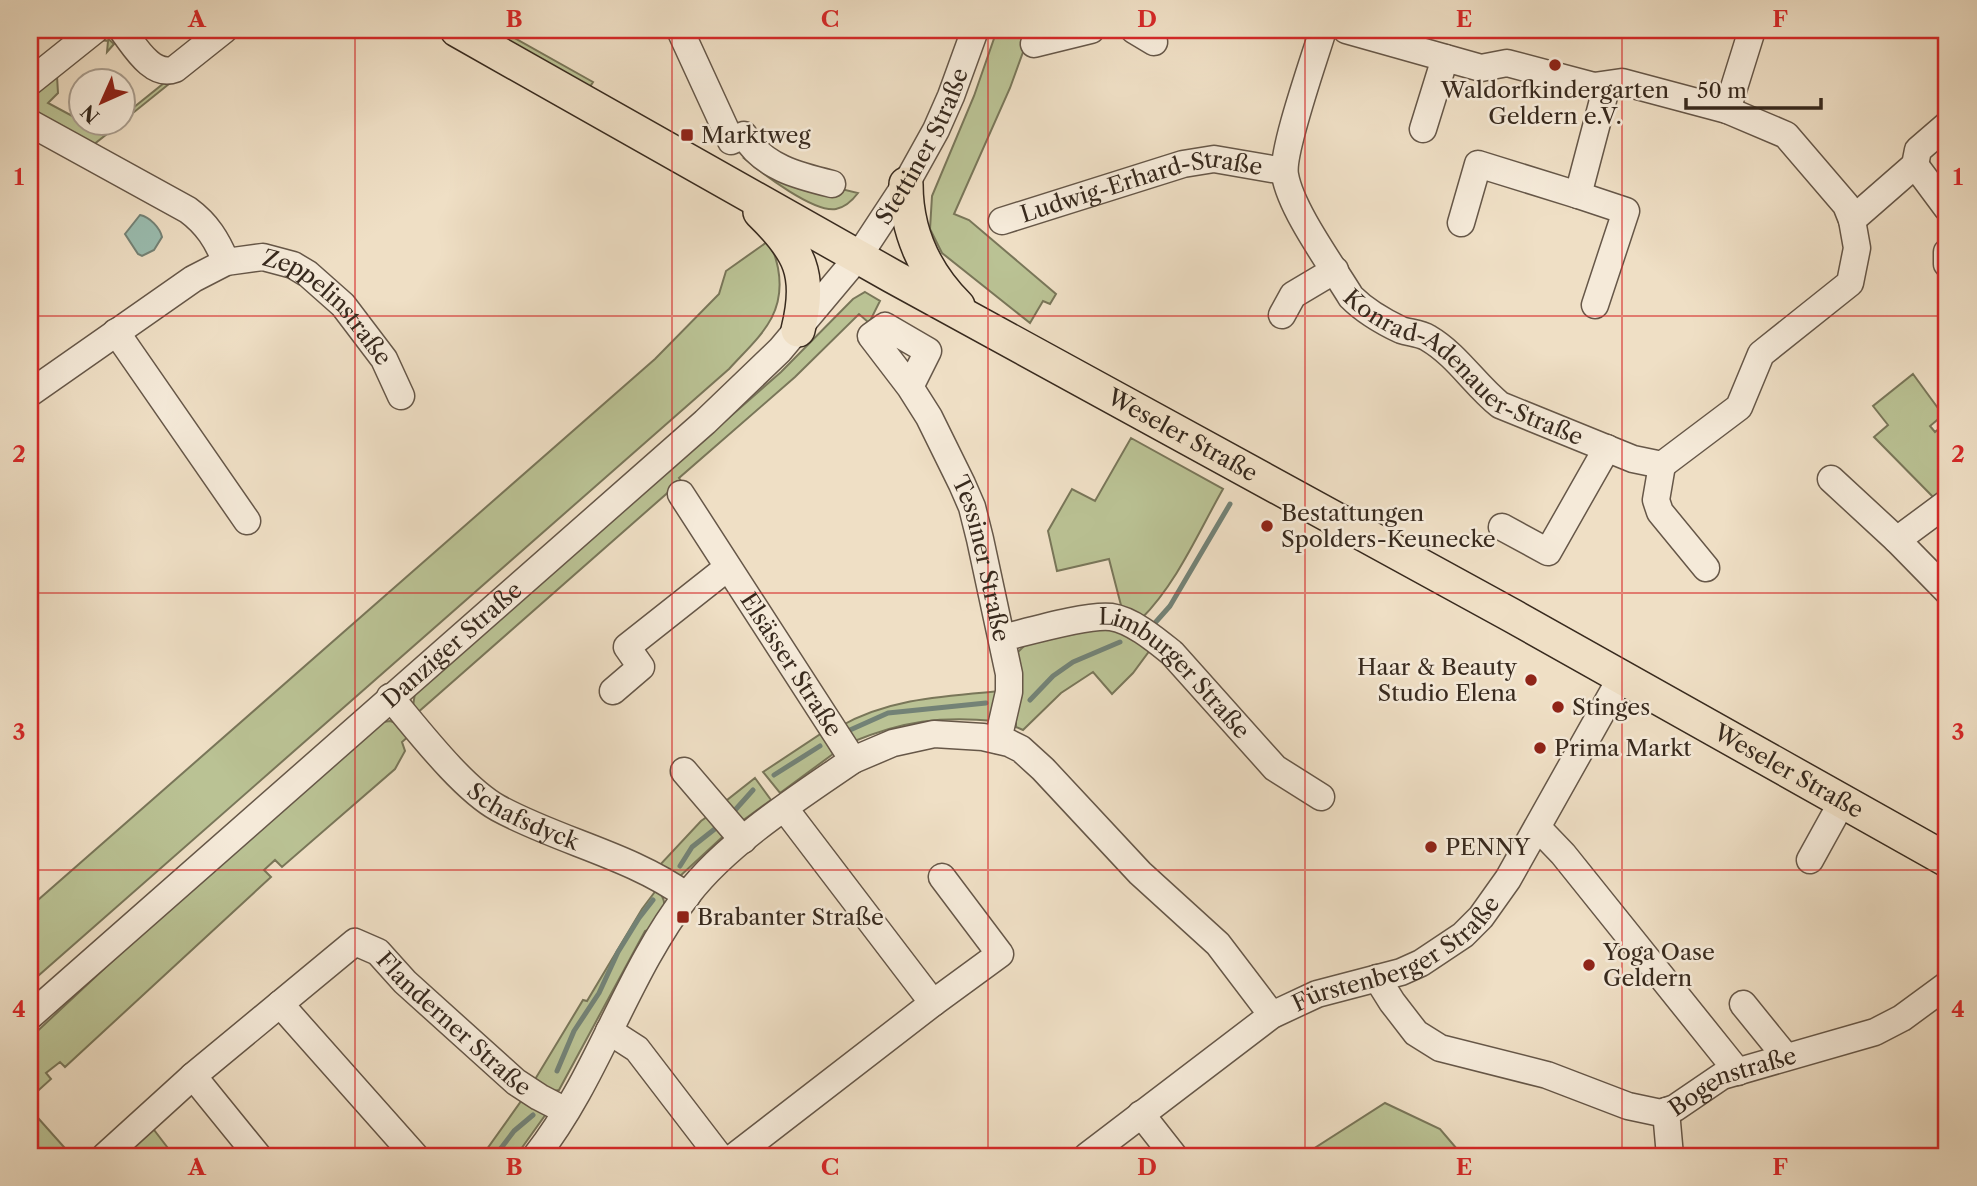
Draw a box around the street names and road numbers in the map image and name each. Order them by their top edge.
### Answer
street label: Stettiner Straße [869,64,974,230]
street label: Ludwig-Erhard-Straße [1017,145,1265,228]
street label: Zeppelinstraße [260,244,397,371]
street label: Konrad-Adenauer-Straße [1338,283,1587,451]
street label: Weseler Straße [1102,382,1262,487]
street label: Tessiner Straße [946,471,1016,644]
street label: Danziger Straße [376,576,528,714]
street label: Elsässer Straße [734,587,848,742]
street label: Limburger Straße [1098,603,1256,744]
street label: Weseler Straße [1708,718,1868,824]
street label: Schafsdyck [461,777,585,857]
street label: Fürstenberger Straße [1288,891,1505,1018]
street label: Flanderner Straße [371,946,536,1102]
street label: Bogenstraße [1663,1041,1800,1122]

